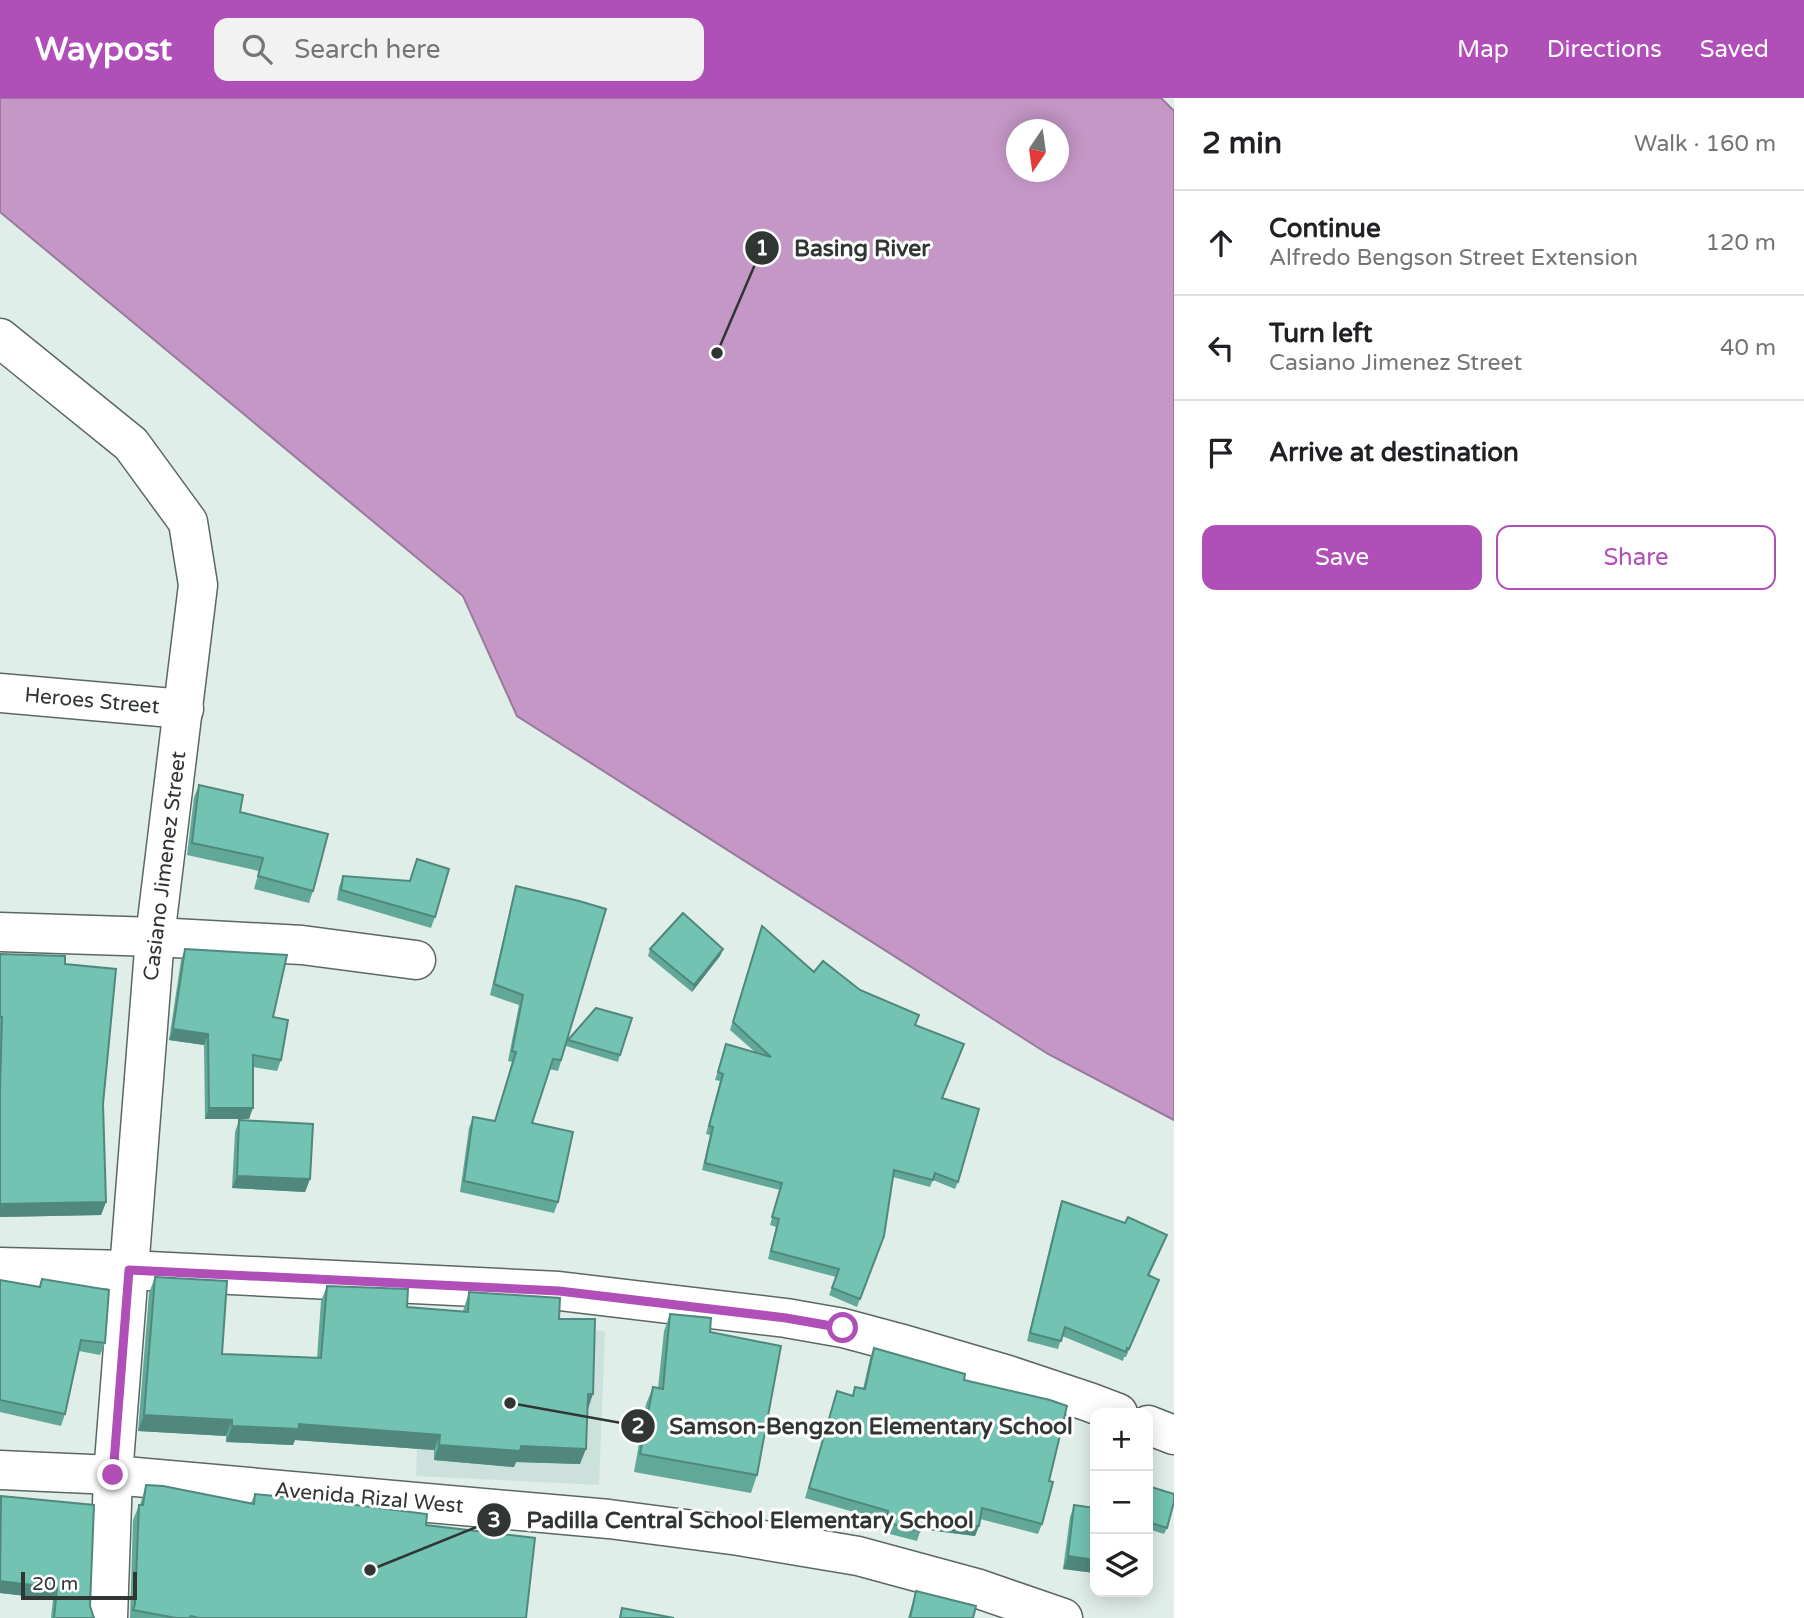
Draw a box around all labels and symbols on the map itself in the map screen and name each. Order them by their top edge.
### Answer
north arrow [1006,119,1069,182]
callout: Basing River [745,226,944,270]
text: Basing River [794,235,931,263]
text: 1 [755,236,769,261]
street label: Heroes Street [23,683,161,719]
street label: Casiano Jimenez Street [138,750,192,982]
route start [827,1312,858,1343]
callout: Samson-Bengzon Elementary School [620,1404,1087,1448]
text: Samson-Bengzon Elementary School [669,1413,1073,1441]
text: 2 [631,1414,645,1439]
route end [97,1459,128,1490]
street label: Avenida Rizal West [273,1477,465,1519]
callout: Padilla Central School Elementary School [477,1498,987,1542]
text: Padilla Central School Elementary School [526,1507,974,1535]
text: 3 [487,1508,501,1533]
scale bar [21,1569,136,1601]

